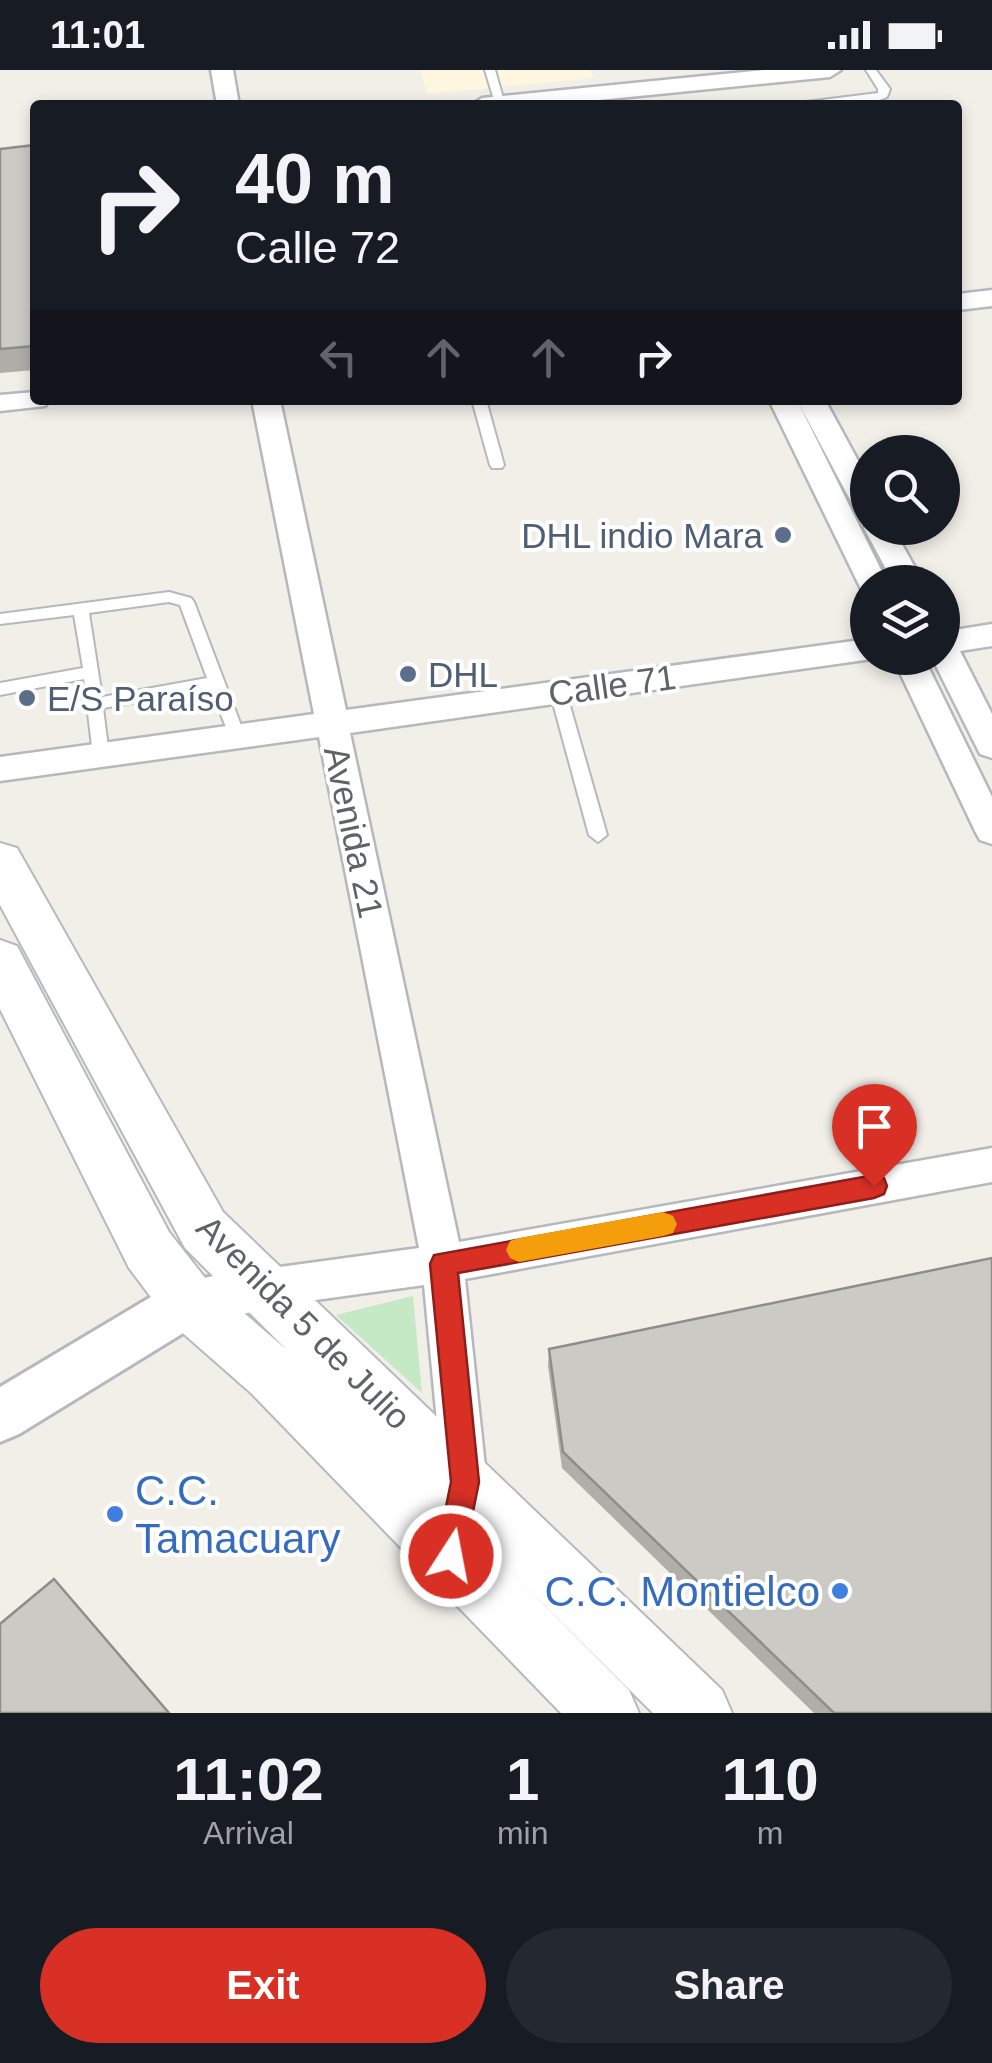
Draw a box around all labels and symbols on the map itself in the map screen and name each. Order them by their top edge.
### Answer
place label: DHL indio Mara [521,516,764,555]
marker: DHL indio Mara [772,524,794,546]
place label: DHL [428,655,498,694]
street label: Calle 71 [546,657,678,713]
marker: DHL [397,663,419,685]
place label: E/S Paraíso [47,679,234,718]
marker: E/S Paraíso [16,687,38,709]
street label: Avenida 21 [317,743,391,921]
pin [832,1084,917,1187]
street label: Avenida 5 de Julio [189,1207,419,1437]
place label: C.C. Tamacuary [135,1467,340,1562]
marker: C.C. Tamacuary [104,1503,126,1525]
position arrow [399,1504,503,1608]
place label: C.C. Montielco [545,1568,820,1615]
marker: C.C. Montielco [829,1580,851,1602]

